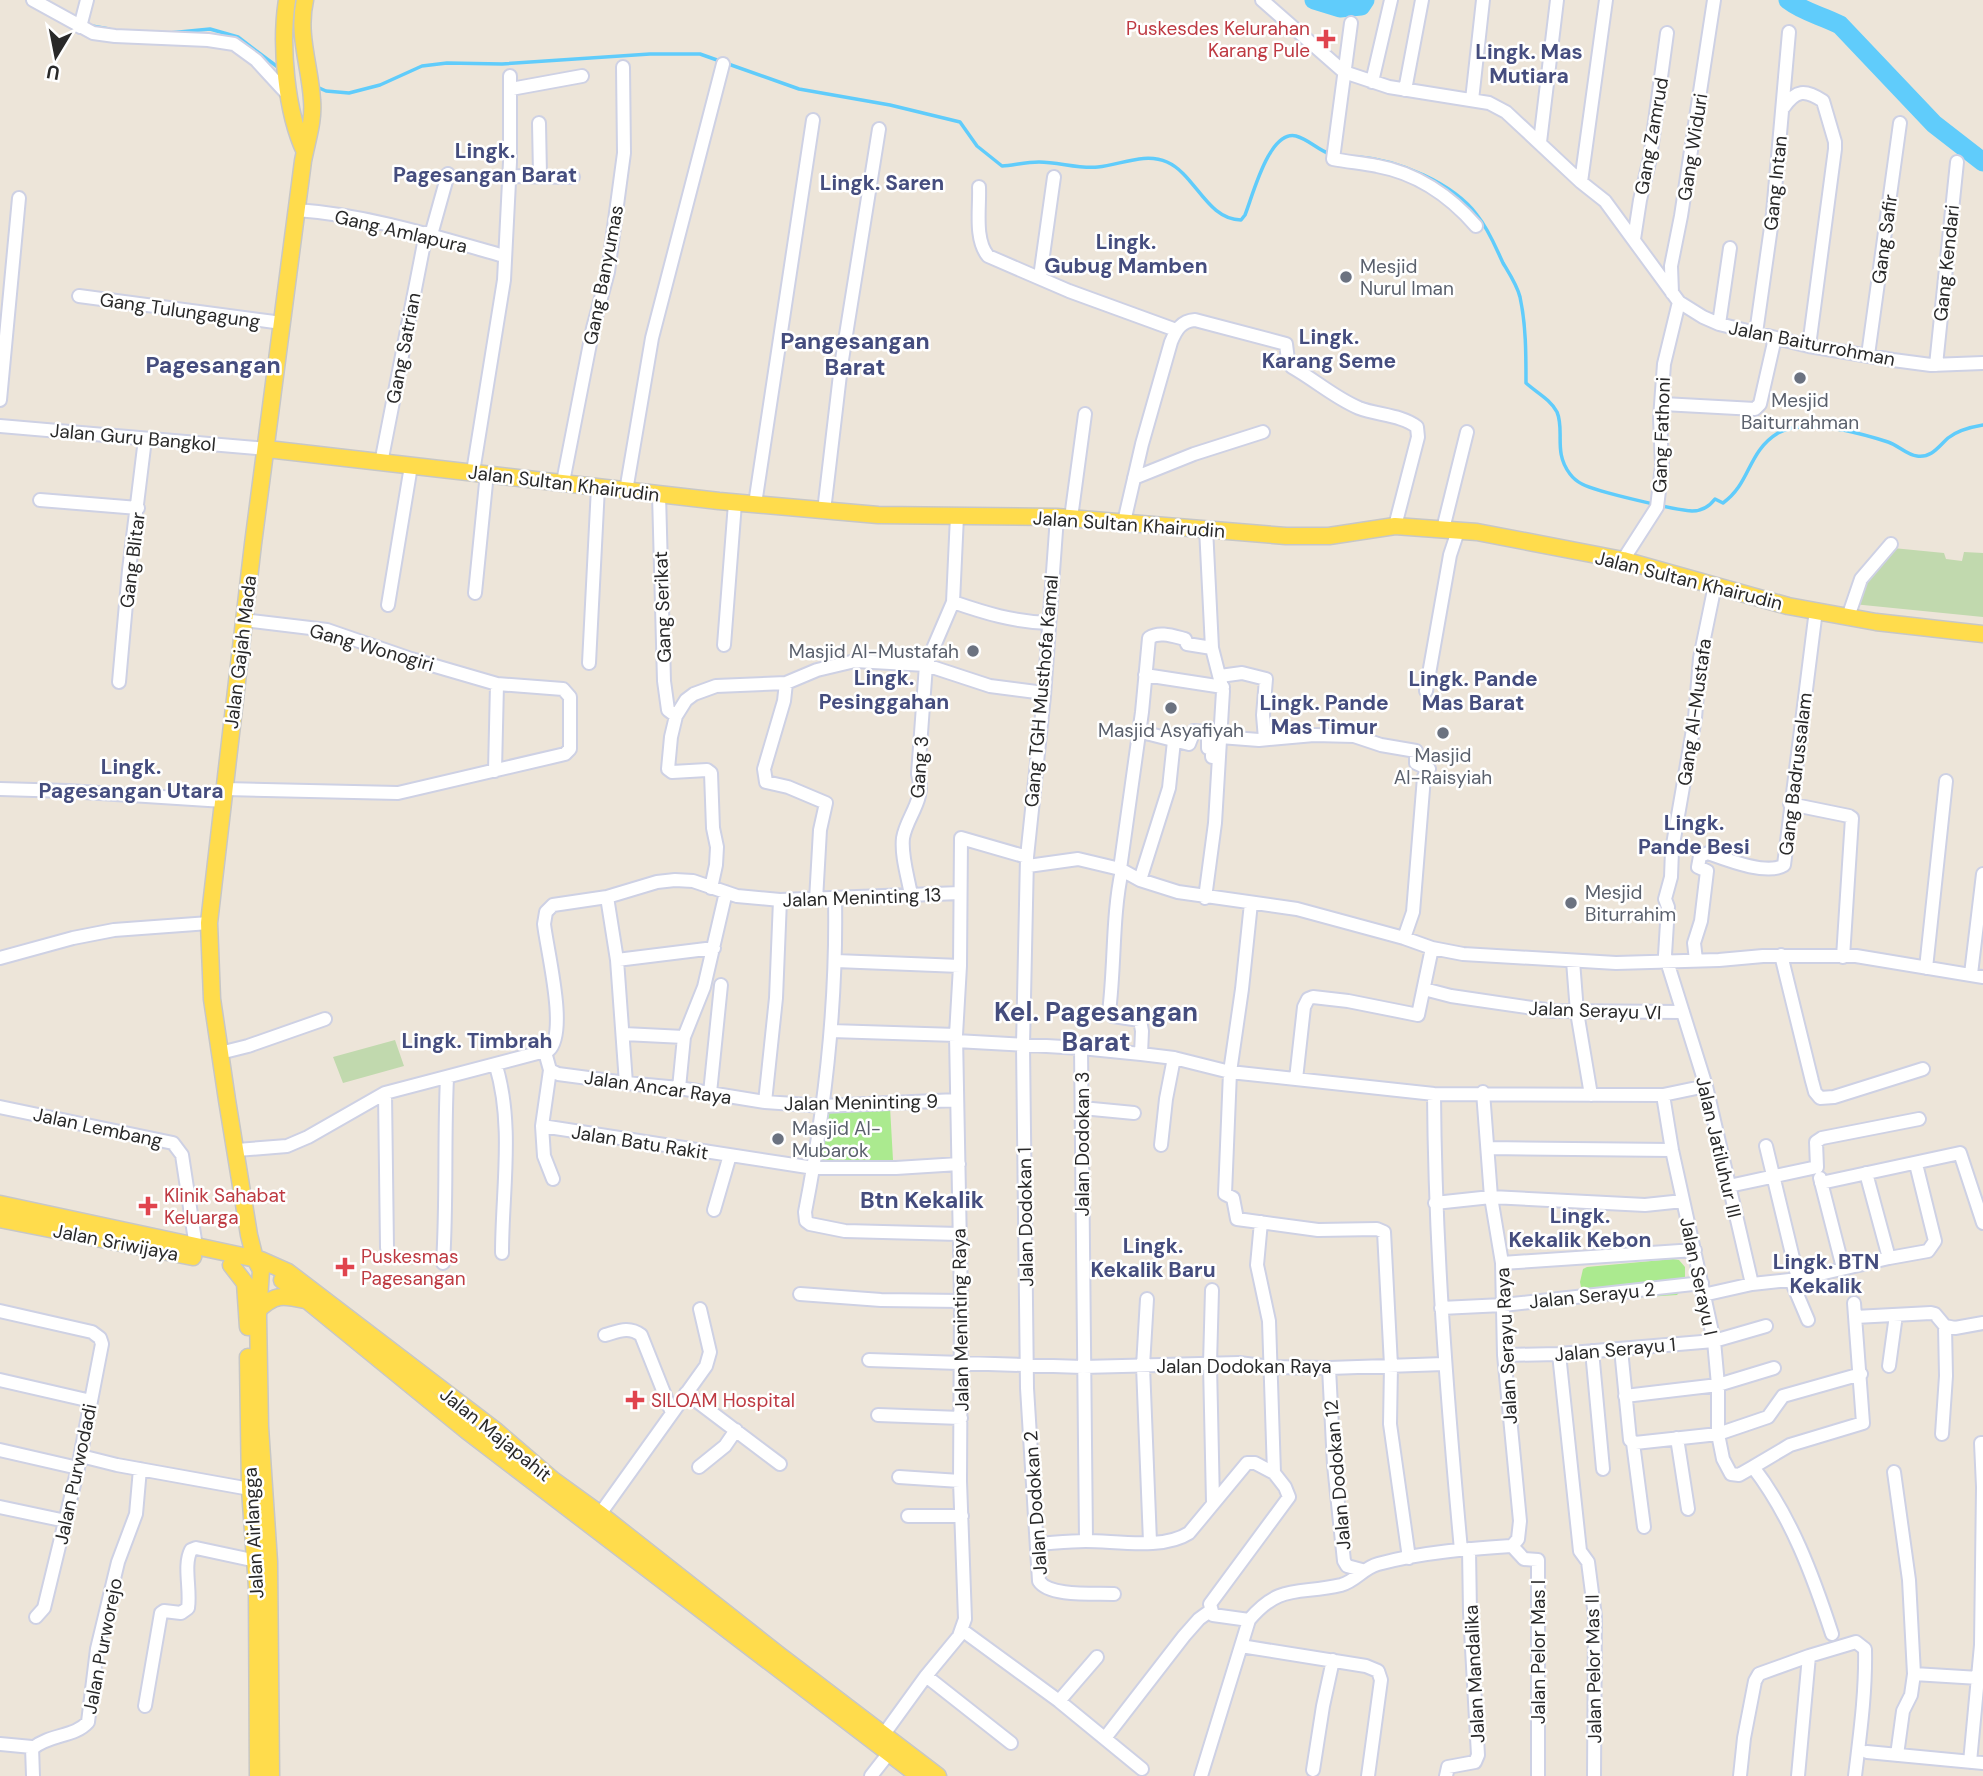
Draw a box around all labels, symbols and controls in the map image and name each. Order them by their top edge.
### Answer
place label: Puskesdes Kelurahan Karang Pule [1126,16,1310,63]
north arrow [21,21,91,91]
marker: Puskesdes Kelurahan Karang Pule [1316,29,1336,49]
district label: Lingk. Mas Mutiara [1475,38,1583,90]
text: U [45,59,62,86]
street label: Gang Zamrud [1629,75,1674,197]
street label: Gang Widuri [1672,91,1713,203]
street label: Gang Intan [1758,134,1793,232]
district label: Lingk. Pagesangan Barat [393,137,577,189]
district label: Lingk. Saren [820,169,944,197]
street label: Gang Safir [1866,193,1903,286]
street label: Gang Banyumas [578,203,629,347]
street label: Gang Kendari [1928,203,1965,323]
street label: Gang Amlapura [332,204,470,259]
district label: Lingk. Gubug Mamben [1044,228,1208,280]
place label: Mesjid Nurul Iman [1360,254,1454,301]
marker: Mesjid Nurul Iman [1338,269,1354,285]
street label: Gang Tulungagung [98,287,262,334]
street label: Gang Satrian [380,290,427,406]
street label: Jalan Baiturrohman [1727,315,1897,372]
district label: Lingk. Karang Seme [1262,323,1396,375]
district label: Pangesangan Barat [780,326,930,382]
district label: Pagesangan [145,350,281,380]
marker: Mesjid Baiturrahman [1792,370,1808,386]
street label: Gang Fathoni [1647,377,1676,493]
place label: Mesjid Baiturrahman [1741,388,1859,435]
street label: Jalan Guru Bangkol [49,418,217,457]
street label: Jalan Sultan Khairudin [467,459,661,508]
street label: Jalan Sultan Khairudin [1032,505,1226,544]
street label: Gang Blitar [114,511,151,609]
street label: Jalan Sultan Khairudin [1592,545,1785,616]
street label: Gang Serikat [648,551,677,663]
street label: Jalan Gajah Mada [219,574,262,730]
street label: Gang TGH Musthofa Kamal [1019,574,1064,808]
street label: Gang Wonogiri [307,618,437,677]
street label: Gang Al-Mustafa [1672,637,1717,787]
place label: Masjid Al-Mustafah [789,639,959,664]
marker: Masjid Al-Mustafah [965,643,981,659]
district label: Lingk. Pesinggahan [819,664,949,716]
district label: Lingk. Pande Mas Barat [1408,665,1538,717]
district label: Lingk. Pande Mas Timur [1259,689,1389,741]
street label: Gang Badrussalam [1773,691,1818,857]
marker: Masjid Asyafiyah [1163,700,1179,716]
place label: Masjid Asyafiyah [1098,718,1244,743]
marker: Masjid Al-Raisyiah [1435,725,1451,741]
street label: Gang 3 [905,735,934,799]
place label: Masjid Al-Raisyiah [1394,743,1492,790]
district label: Lingk. Pagesangan Utara [38,753,224,805]
district label: Lingk. Pande Besi [1638,809,1750,861]
place label: Mesjid Biturrahim [1585,880,1676,927]
street label: Jalan Meninting 13 [782,882,942,913]
marker: Mesjid Biturrahim [1563,895,1579,911]
district label: Kel. Pagesangan Barat [994,995,1198,1059]
street label: Jalan Serayu VI [1528,996,1662,1025]
district label: Lingk. Timbrah [402,1027,553,1055]
street label: Jalan Ancar Raya [583,1065,733,1110]
street label: Jalan Dodokan 3 [1070,1072,1095,1216]
street label: Jalan Jatiluhur III [1690,1074,1747,1220]
street label: Jalan Meninting 9 [784,1089,938,1116]
street label: Jalan Lembang [31,1102,165,1153]
place label: Masjid Al- Mubarok [792,1116,881,1163]
street label: Jalan Batu Rakit [570,1119,710,1166]
marker: Masjid Al- Mubarok [770,1131,786,1147]
street label: Jalan Dodokan 1 [1012,1147,1039,1287]
place label: Klinik Sahabat Keluarga [164,1183,286,1230]
district label: Btn Kekalik [860,1185,984,1215]
marker: Klinik Sahabat Keluarga [138,1196,158,1216]
district label: Lingk. Kekalik Kebon [1509,1202,1651,1254]
street label: Jalan Serayu I [1674,1215,1723,1338]
street label: Jalan Sriwijaya [51,1218,181,1267]
street label: Jalan Meninting Raya [946,1228,975,1412]
district label: Lingk. Kekalik Baru [1090,1232,1216,1284]
place label: Puskesmas Pagesangan [361,1244,466,1291]
district label: Lingk. BTN Kekalik [1773,1248,1879,1300]
marker: Puskesmas Pagesangan [335,1257,355,1277]
street label: Jalan Serayu Raya [1490,1267,1523,1425]
street label: Jalan Serayu 2 [1528,1276,1656,1315]
street label: Jalan Serayu 1 [1553,1332,1677,1367]
street label: Jalan Dodokan Raya [1156,1354,1332,1379]
street label: Jalan Majapahit [435,1382,557,1487]
place label: SILOAM Hospital [651,1388,795,1413]
marker: SILOAM Hospital [625,1390,645,1410]
street label: Jalan Dodokan 12 [1318,1399,1357,1551]
street label: Jalan Purwodadi [48,1401,103,1547]
street label: Jalan Dodokan 2 [1018,1430,1053,1576]
street label: Jalan Airlangga [238,1467,269,1599]
street label: Jalan Purworejo [77,1576,128,1716]
street label: Jalan Pelor Mas I [1526,1580,1551,1724]
street label: Jalan Pelor Mas II [1580,1594,1607,1744]
street label: Jalan Mandalika [1458,1604,1491,1744]

